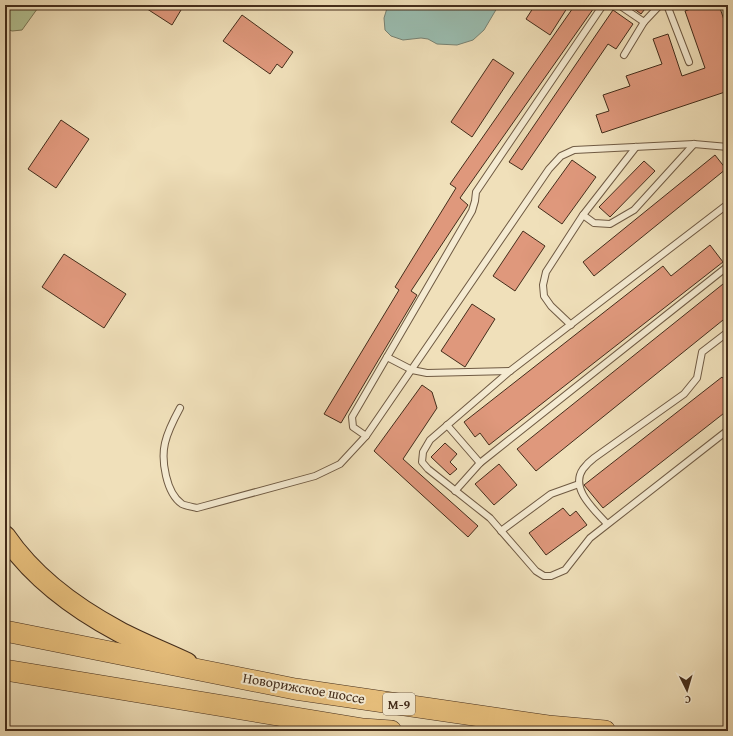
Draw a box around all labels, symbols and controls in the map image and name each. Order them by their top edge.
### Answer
street label: Новорижское шоссе [241,667,367,709]
north arrow [667,670,707,710]
text: С [684,692,692,708]
road number: М-9 [383,693,415,715]

